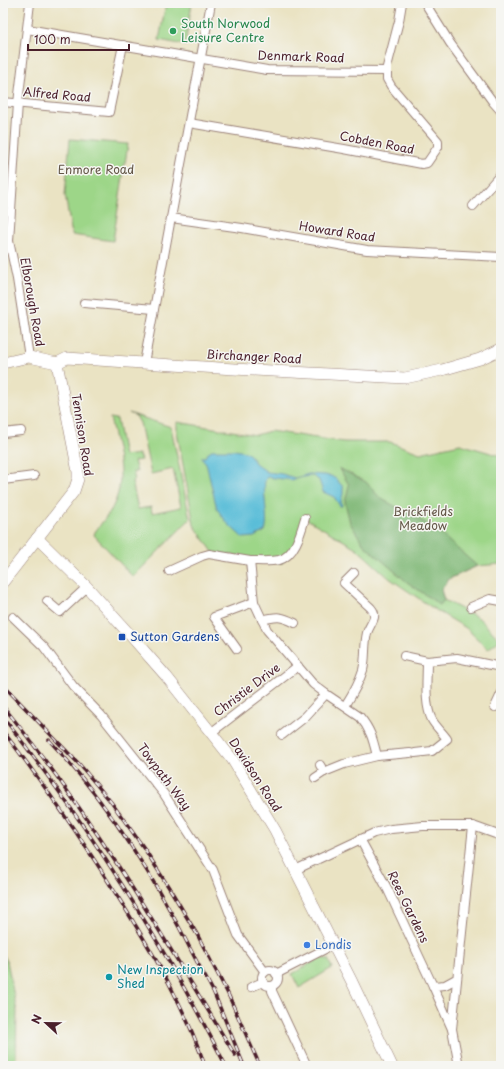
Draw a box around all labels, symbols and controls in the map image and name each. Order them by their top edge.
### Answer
place label: South Norwood Leisure Centre [181,14,270,46]
scale bar [28,26,129,52]
marker: South Norwood Leisure Centre [168,26,178,36]
text: 100 m [34,30,71,48]
street label: Denmark Road [257,45,345,67]
street label: Alfred Road [22,82,92,106]
street label: Cobden Road [338,126,416,158]
park label: Enmore Road [58,160,134,178]
street label: Howard Road [298,216,377,246]
street label: Elborough Road [16,256,50,348]
street label: Birchanger Road [206,345,302,367]
street label: Tennison Road [68,392,98,477]
park label: Brickfields Meadow [393,502,453,534]
place label: Sutton Gardens [130,627,220,645]
marker: Sutton Gardens [117,632,127,642]
street label: Christie Drive [209,658,283,720]
street label: Davidson Road [225,734,286,815]
street label: Towpath Way [134,739,196,814]
street label: Rees Gardens [384,867,434,946]
place label: Londis [315,935,352,953]
marker: Londis [302,940,312,950]
place label: New Inspection Shed [117,960,204,992]
marker: New Inspection Shed [104,972,114,982]
north arrow [26,1003,66,1043]
text: N [27,1012,46,1026]

